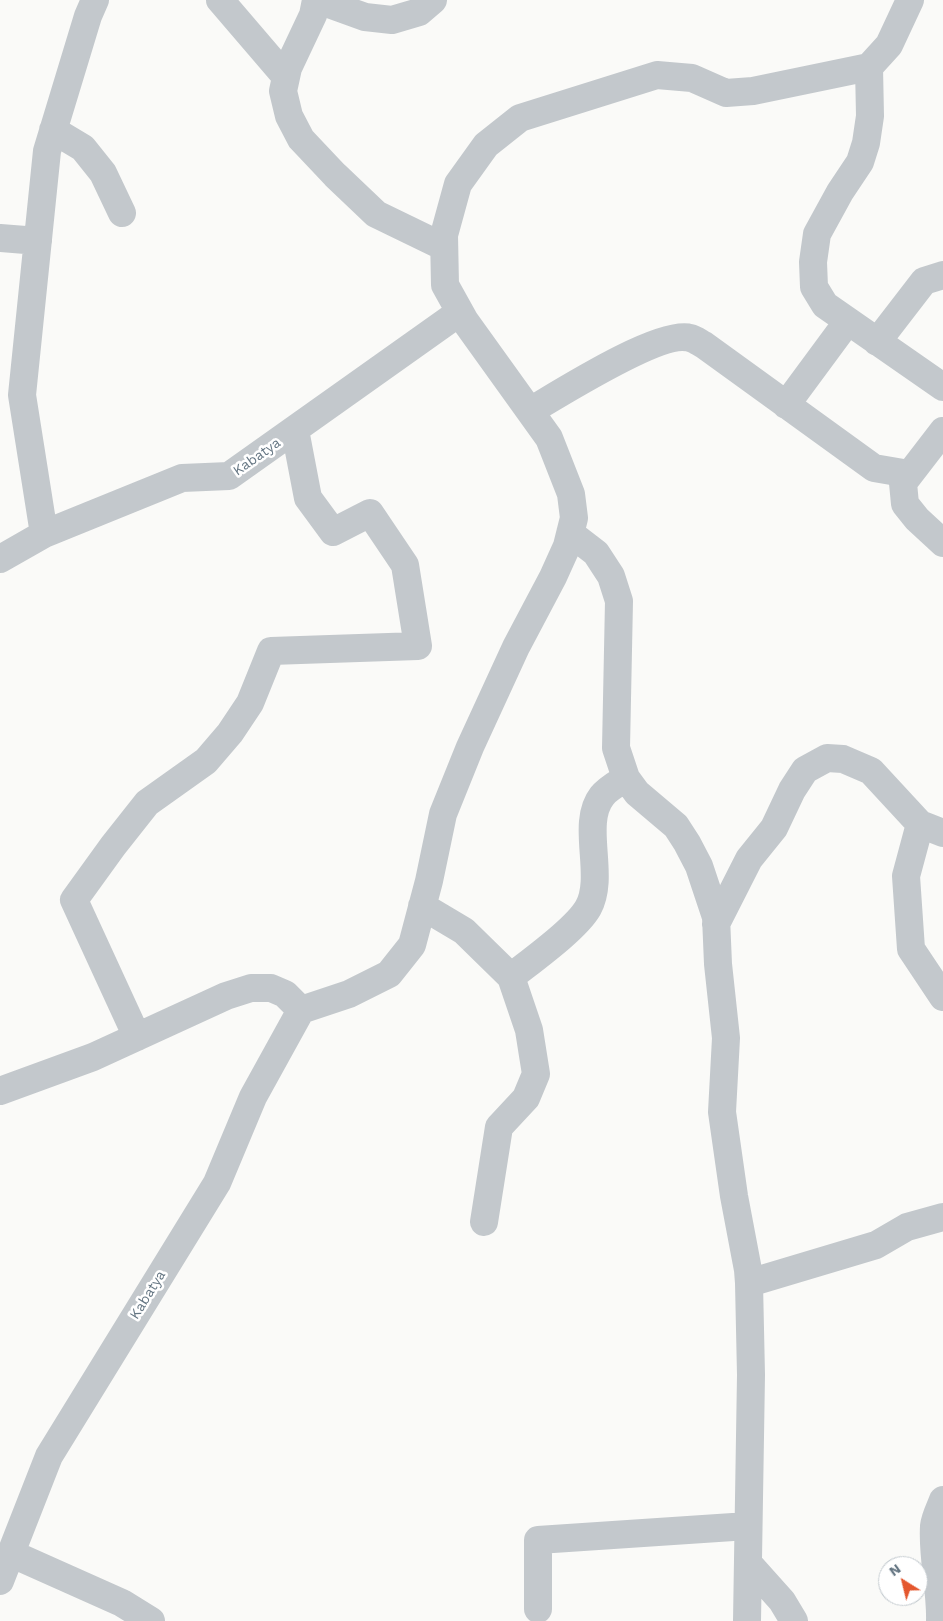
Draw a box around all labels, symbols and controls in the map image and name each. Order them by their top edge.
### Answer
street label: Kabatya [230,435,284,479]
street label: Kabatya [127,1268,169,1322]
north arrow [878,1556,928,1606]
text: N [886,1560,904,1579]

